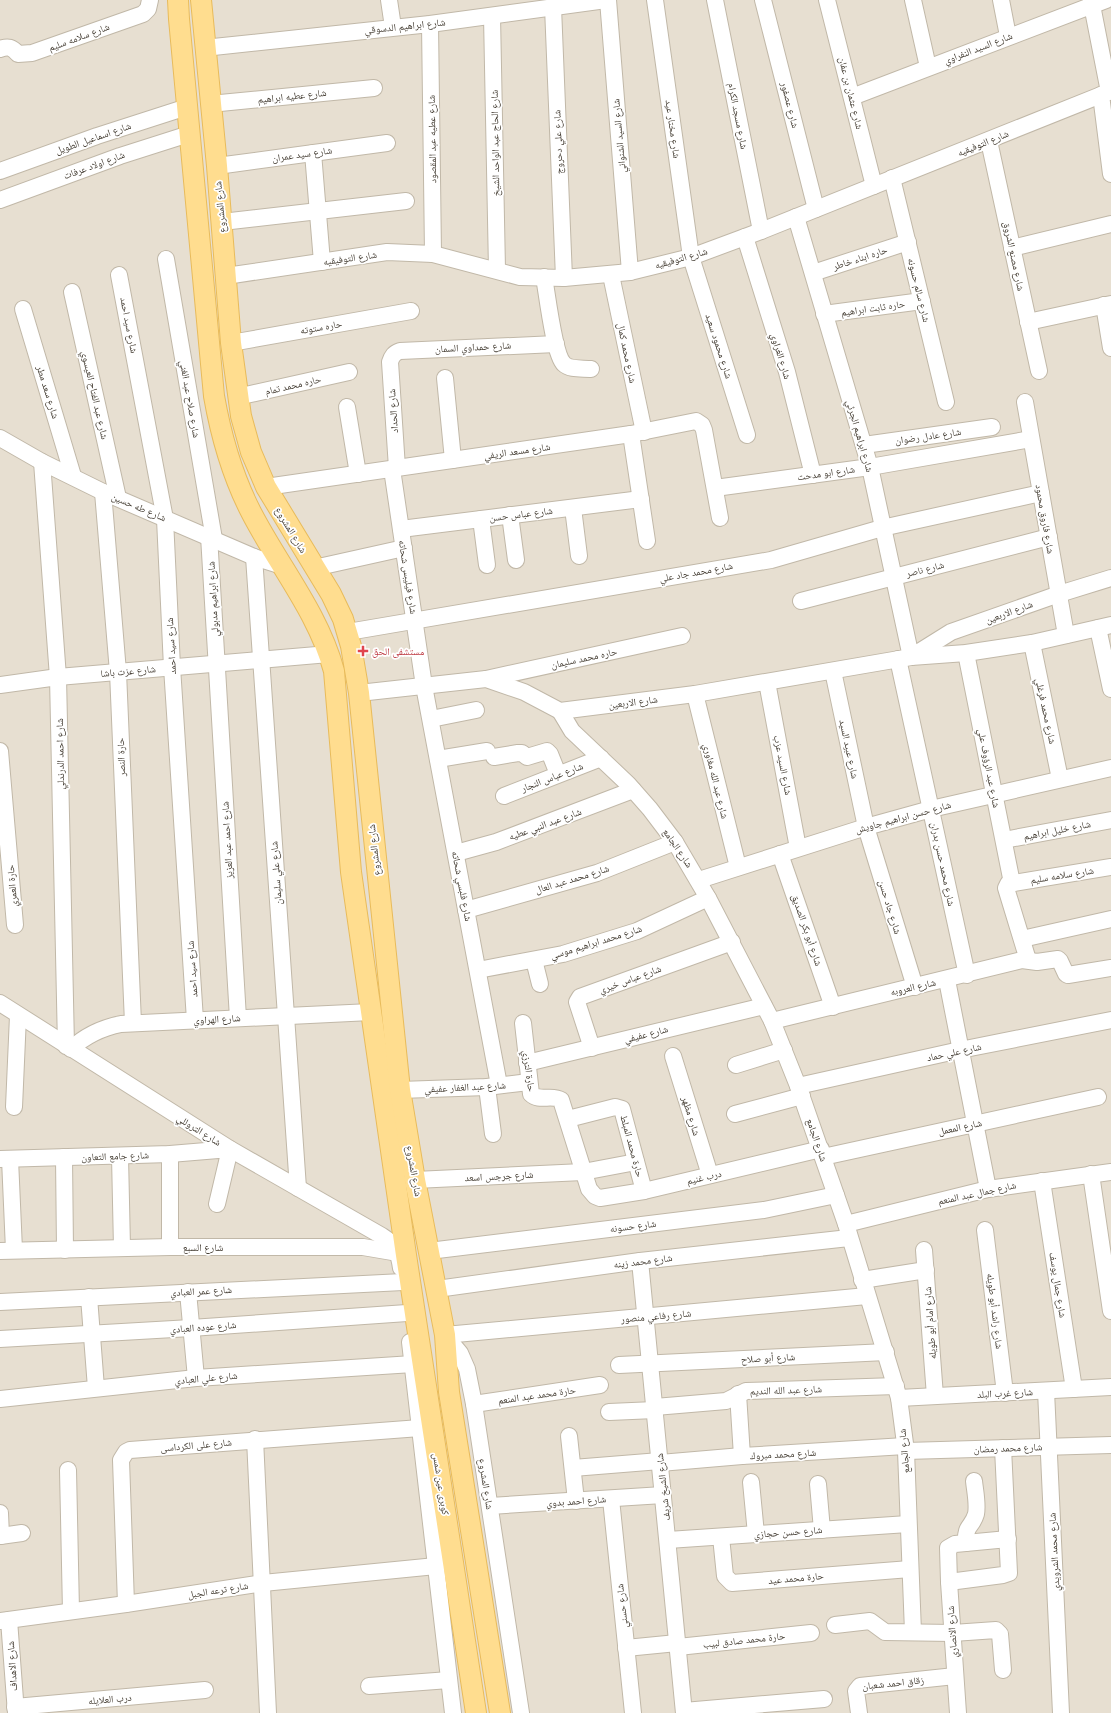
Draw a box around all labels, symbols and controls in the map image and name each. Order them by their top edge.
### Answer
street label: شارع ابراهيم الدسوقي [364,14,447,38]
street label: شارع سلامه سليم [46,19,112,55]
street label: شارع السيد النفراوي [942,28,1015,68]
street label: شارع عثمان بن عفان [835,55,867,131]
street label: شارع عصفور [777,79,803,130]
street label: شارع مسجد الكرام [724,82,752,151]
street label: شارع عطيه ابراهيم [257,85,328,107]
street label: شارع الحاج عبد الواحد الشيخ [487,89,503,196]
street label: شارع عطيه عبد المقصود [424,94,440,183]
street label: شارع السيد الشنواني [608,98,630,174]
street label: شارع مختار عيد [661,99,685,160]
street label: شارع علي دحروج [549,109,567,174]
street label: شارع اسماعيل الطويل [53,118,133,158]
street label: شارع التوفيقيه [955,126,1011,160]
street label: شارع سيد عمران [271,142,334,166]
street label: شارع اولاد عرفات [61,147,127,183]
street label: شارع المشروع [210,180,230,233]
street label: شارع مصنع الشروق [999,220,1029,293]
street label: حاره ابناء خاطر [830,242,890,274]
street label: شارع التوفيقيه [653,243,710,273]
street label: شارع التوفيقيه [322,247,378,269]
street label: شارع سالم حسونه [904,256,934,324]
street label: شارع سيد احمد [116,296,142,355]
street label: حاره ثابت ابراهيم [840,296,907,320]
street label: شارع محمود سعيد [701,312,737,381]
street label: حاره ستوته [299,316,344,338]
street label: شارع محمد كمال [613,322,641,385]
street label: شارع الغراوي [766,331,795,382]
street label: شارع حمداوي السمان [434,337,512,357]
street label: شارع عبد الفتاح العيسوي [77,349,113,441]
street label: شارع صلاح عبد الغني [175,359,204,439]
street label: شارع سعد مطر [33,363,63,421]
street label: حاره محمد تمام [263,371,323,399]
street label: شارع الحداد [384,388,402,434]
street label: شارع ابراهيم الجرئي [842,398,878,475]
street label: شارع عادل رضوان [894,424,962,448]
street label: شارع مسعد الريفي [483,439,552,464]
street label: شارع ابو مدحت [796,461,856,484]
street label: شارع فاروق محمود [1032,483,1059,555]
street label: شارع طه حسين [109,489,169,525]
street label: شارع عباس حسن [488,503,554,525]
street label: شارع المشروع [271,504,311,556]
street label: شارع فيليبس شحاته [395,539,421,616]
street label: شارع ناصر [903,557,946,581]
street label: شارع محمد جاد علي [658,558,734,586]
street label: شارع ابراهيم مدبولي [204,560,223,637]
street label: شارع الاربعين [983,596,1035,628]
street label: شارع سيد احمد [162,617,180,675]
place label: مستشفى الحق [372,644,425,659]
street label: حاره محمد سليمان [549,644,619,672]
marker: مستشفى الحق [357,645,369,657]
street label: شارع عزت باشا [100,661,157,681]
street label: شارع محمد فرغلي [1031,677,1060,746]
street label: شارع الاربعين [608,691,659,712]
street label: شارع احمد الدرندلي [52,718,69,790]
street label: شارع عبيد السيد [835,718,863,780]
street label: شارع عبد الرؤوف علي [973,727,1004,809]
street label: شارع السيد عزب [770,734,796,797]
street label: حارة النصر [113,737,129,778]
street label: شارع عبد الله مغاوري [699,742,733,821]
street label: شارع عباس النجار [518,758,586,796]
street label: شارع حسن ابراهيم جاويش [853,797,953,837]
street label: شارع احمد عبد العزيز [217,801,237,880]
street label: شارع عبد النبي عطيه [507,804,584,845]
street label: شارع خليل ابراهيم [1022,816,1092,844]
street label: شارع محمد حسن بدران [927,821,959,908]
street label: شارع المشروع [364,823,384,876]
street label: شارع الجامع [659,825,697,871]
street label: شارع علي سليمان [266,840,286,905]
street label: شارع فلبسي شحاته [447,850,476,923]
street label: شارع محمد عبد العال [533,860,611,897]
street label: شارع سلامه سليم [1029,863,1095,887]
street label: حارة العمري [3,864,22,908]
street label: شارع جاد حسن [875,878,906,936]
street label: شارع أبو بكر الصديق [788,892,826,968]
street label: شارع محمد ابراهيم موسي [548,921,644,964]
street label: شارع سيد احمد [183,940,201,998]
street label: شارع عباس خيري [597,961,664,998]
street label: شارع العروبه [889,974,938,1000]
street label: شارع الهراوي [193,1010,241,1028]
street label: شارع عفيفي [622,1021,670,1047]
street label: شارع علي حماد [925,1039,983,1066]
street label: حارة الترزي [518,1049,539,1093]
street label: شارع عبد الغفار عفيفي [424,1077,507,1097]
street label: شارع مظهر [678,1094,704,1138]
street label: شارع التروللي [174,1110,225,1150]
street label: حارة محمد المبلط [616,1113,648,1179]
street label: شارع المعمل [937,1115,984,1139]
street label: شارع الجامع [803,1116,832,1164]
street label: شارع المشروع [402,1144,426,1198]
street label: شارع جامع التعاون [81,1147,150,1165]
street label: درب غنيم [685,1166,723,1188]
street label: شارع جرجس اسعد [464,1167,534,1185]
street label: شارع جمال عبد المنعم [936,1177,1018,1209]
street label: شارع حسونه [609,1216,657,1236]
street label: شارع السبع [183,1240,224,1255]
street label: شارع محمد زينه [613,1250,674,1272]
street label: شارع جمال يوسف [1045,1251,1071,1319]
street label: شارع راشد أبو طويله [983,1272,1007,1350]
street label: شارع عمر العبادي [170,1282,233,1301]
street label: شارع امام أبو طويله [920,1286,940,1360]
street label: شارع رفاعي منصور [619,1305,692,1327]
street label: شارع عوده العبادي [169,1317,237,1337]
street label: شارع أبو صلاح [740,1349,796,1367]
street label: شارع علي العبادي [174,1368,239,1389]
street label: شارع عبد الله النديم [750,1381,823,1399]
street label: حارة محمد عبد المنعم [497,1382,578,1408]
street label: شارع غرب البلد [977,1384,1034,1402]
street label: شارع الجامع [895,1428,913,1474]
street label: شارع على الكرداسى [160,1434,233,1456]
street label: شارع محمد رمضان [973,1439,1043,1457]
street label: شارع محمد مبروك [750,1445,817,1463]
street label: كوبرى عين شمس [429,1452,453,1516]
street label: شارع الشيخ شريف [652,1452,674,1522]
street label: شارع المشروع [475,1457,498,1511]
street label: شارع احمد بدوي [545,1491,607,1511]
street label: شارع محمد الشرويدي [1044,1512,1064,1592]
street label: شارع حسن حجازي [753,1522,823,1542]
street label: حارة محمد عيد [768,1568,825,1588]
street label: شارع ترعه الجبل [187,1578,250,1602]
street label: شارع حسني [612,1583,632,1629]
street label: شارع الانصاري [943,1605,962,1659]
street label: حارة محمد صادق لبيب [702,1628,787,1652]
street label: شارع الاهداف [3,1640,21,1691]
street label: زقاق احمد شعبان [861,1672,925,1694]
street label: درب العلايله [88,1690,132,1708]

